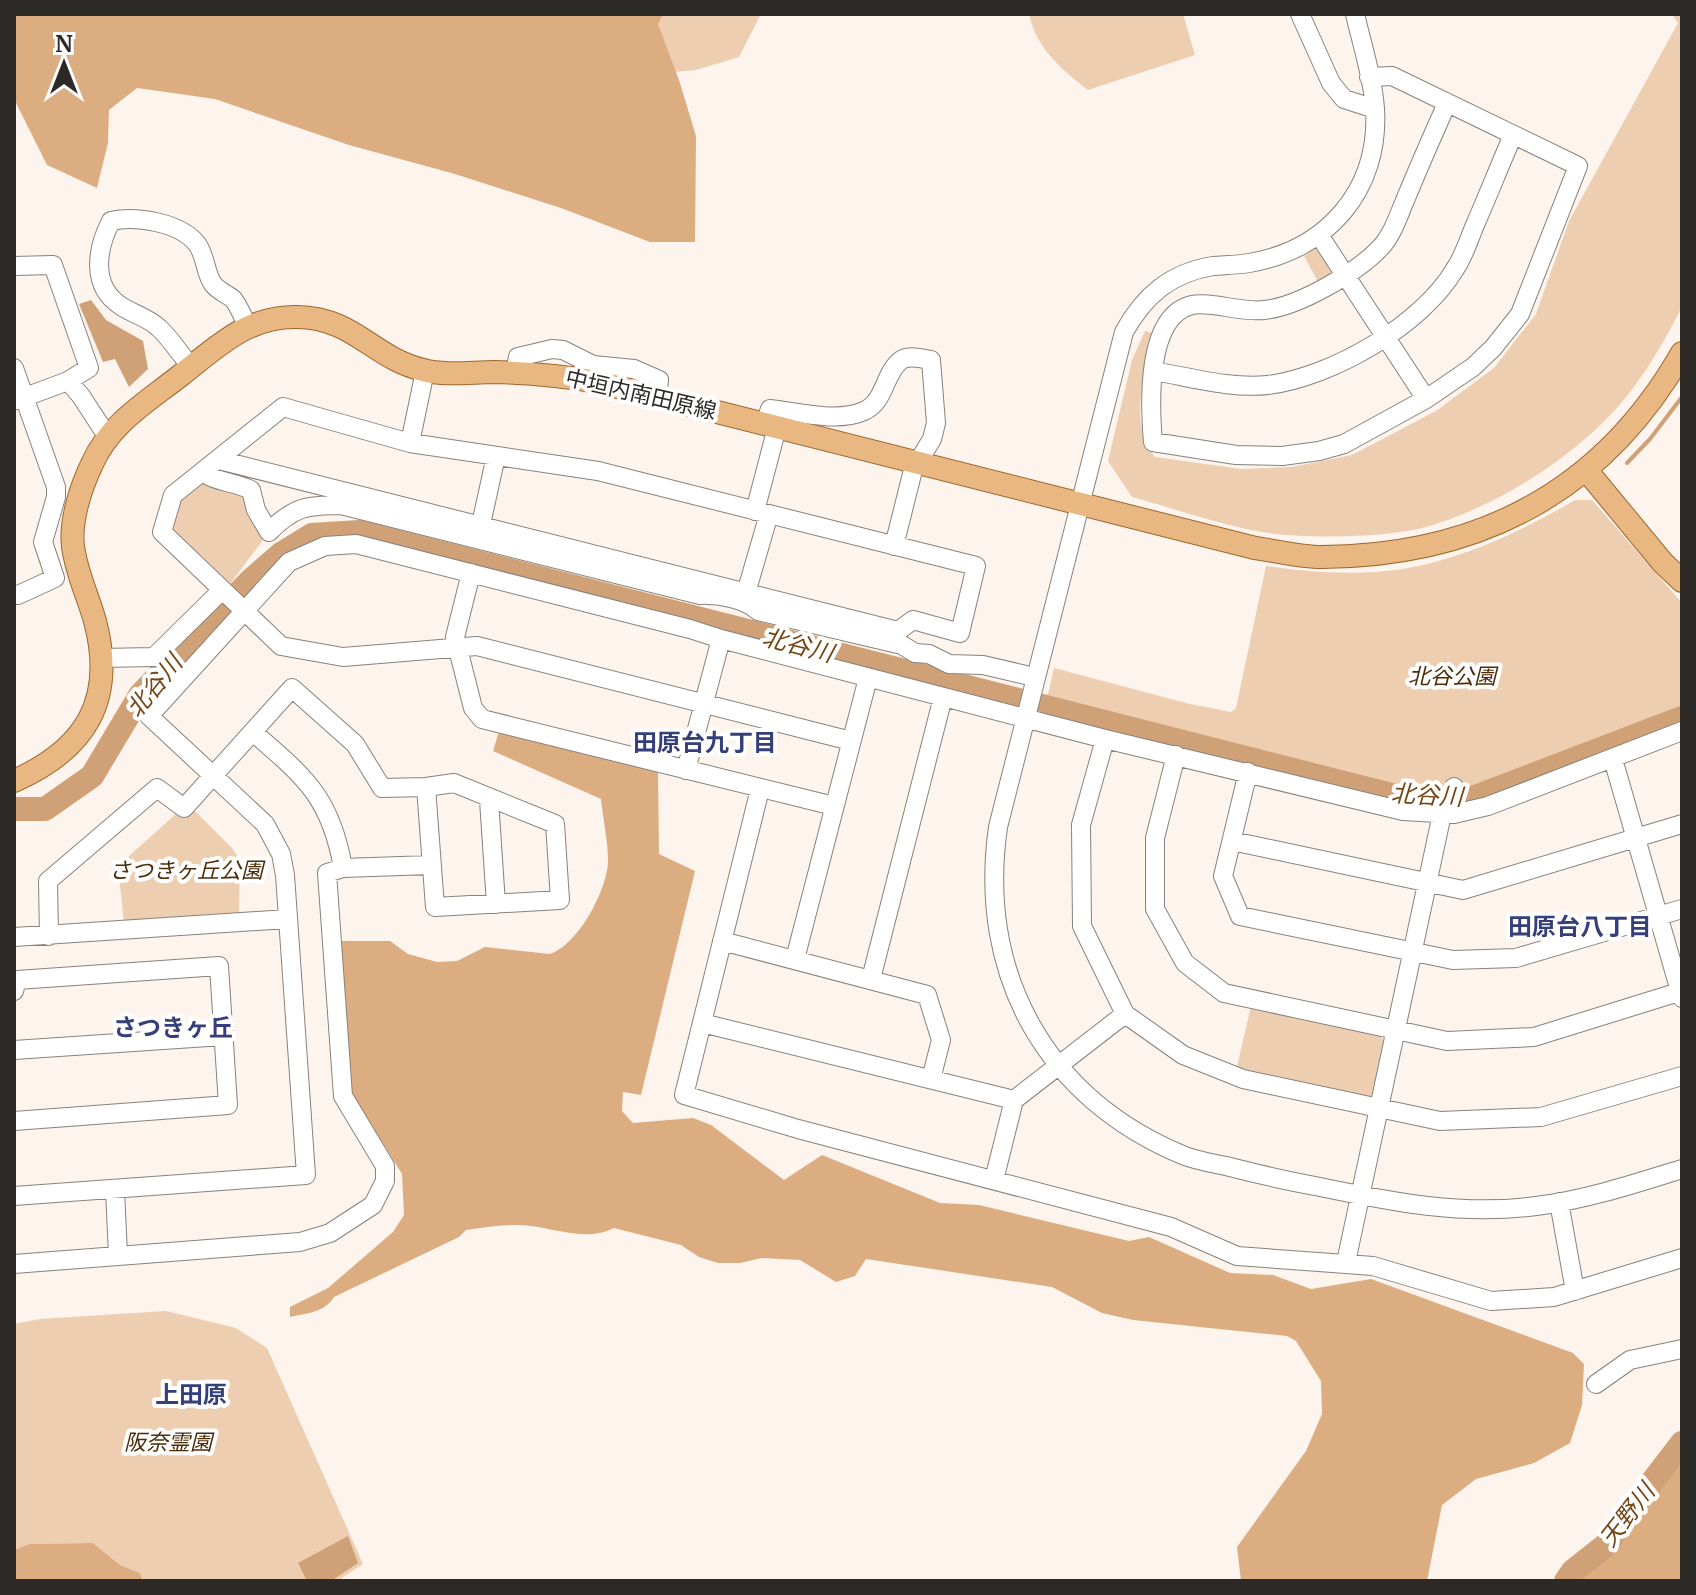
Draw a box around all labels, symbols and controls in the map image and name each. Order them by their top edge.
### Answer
north arrow [24,24,104,104]
text: N [55,30,73,58]
street label: 中垣内南田原線 [563,363,719,425]
water label: 北谷川 [759,621,840,669]
water label: 北谷川 [119,646,191,724]
park label: 北谷公園 [1408,662,1499,690]
district label: 田原台九丁目 [633,727,777,758]
water label: 北谷川 [1390,778,1467,813]
park label: さつきヶ丘公園 [109,856,266,884]
district label: 田原台八丁目 [1508,911,1652,942]
district label: さつきヶ丘 [113,1012,233,1043]
district label: 上田原 [155,1379,227,1410]
park label: 阪奈霊園 [124,1428,215,1456]
water label: 天野川 [1593,1475,1663,1553]

